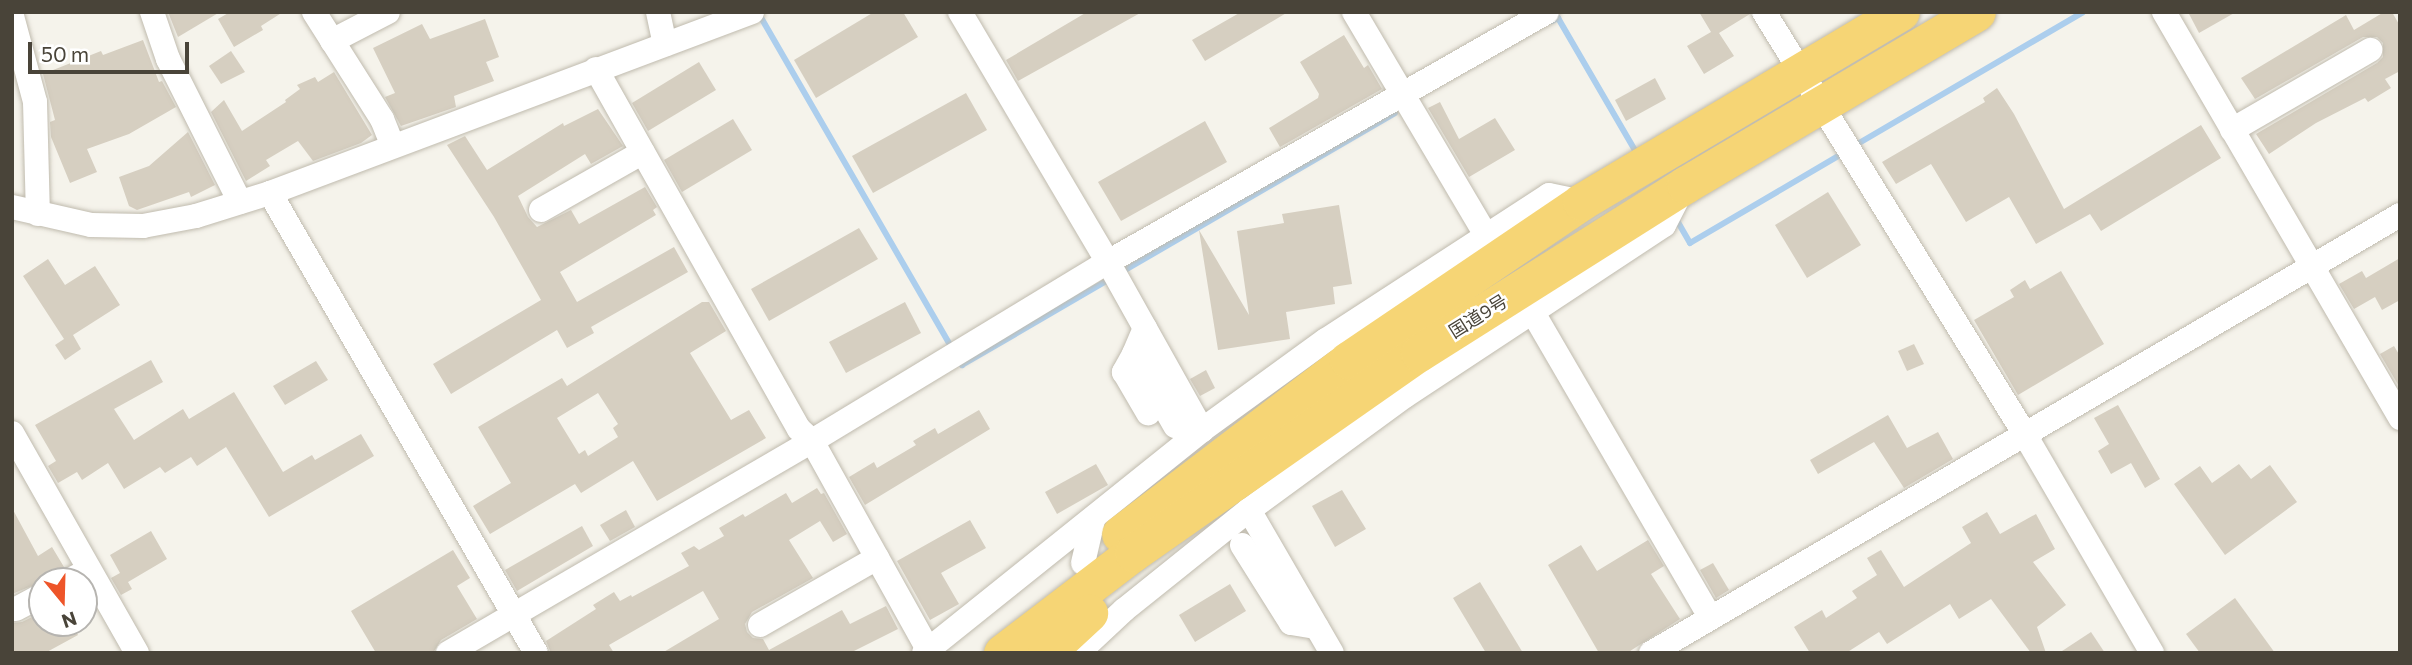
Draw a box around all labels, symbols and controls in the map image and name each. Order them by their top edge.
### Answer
scale bar [32,28,192,72]
text: 50 m [41,41,89,66]
street label: 国道9号 [1445,290,1511,342]
north arrow [28,567,98,637]
text: N [59,607,80,634]

